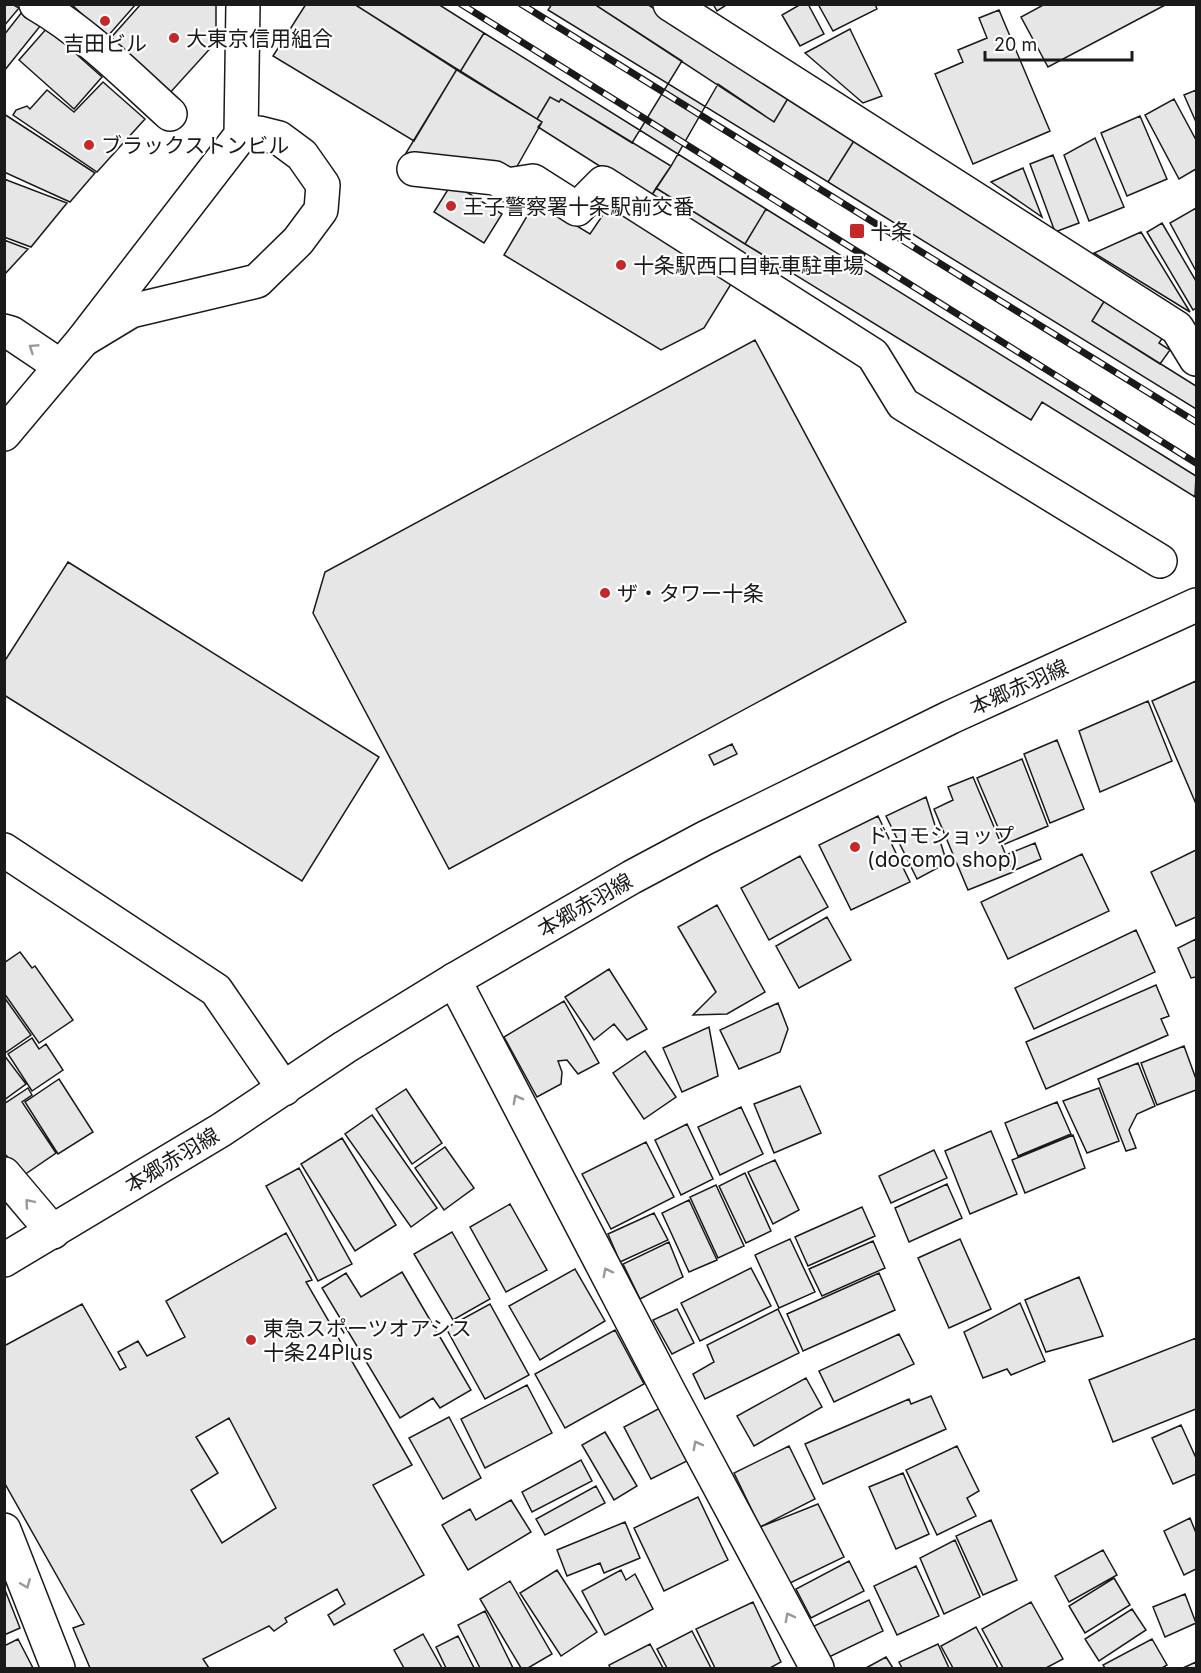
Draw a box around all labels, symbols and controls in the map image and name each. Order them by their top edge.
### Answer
marker: 吉田ビル [98,14,112,28]
scale bar [985,24,1132,62]
place label: 大東京信用組合 [186,26,333,51]
place label: 吉田ビル [63,31,147,56]
marker: 大東京信用組合 [167,31,181,45]
text: 20 m [994,34,1037,55]
place label: ブラックストンビル [101,133,289,158]
marker: ブラックストンビル [82,138,96,152]
place label: 王子警察署十条駅前交番 [463,194,694,219]
marker: 王子警察署十条駅前交番 [444,199,458,213]
place label: 十条 [870,219,912,244]
marker: 十条 [848,222,866,240]
place label: 十条駅西口自転車駐車場 [633,253,864,278]
marker: 十条駅西口自転車駐車場 [614,258,628,272]
one-way arrow [29,344,40,355]
place label: ザ・タワー十条 [617,581,764,606]
marker: ザ・タワー十条 [598,586,612,600]
street label: 本郷赤羽線 [966,654,1072,720]
place label: ドコモショップ (docomo shop) [867,823,1018,872]
marker: ドコモショップ (docomo shop) [848,840,862,854]
street label: 本郷赤羽線 [533,868,637,942]
one-way arrow [512,1095,524,1106]
street label: 本郷赤羽線 [121,1122,223,1198]
one-way arrow [25,1199,36,1210]
one-way arrow [602,1267,614,1278]
place label: 東急スポーツオアシス 十条24Plus [263,1316,472,1365]
marker: 東急スポーツオアシス 十条24Plus [244,1333,258,1347]
one-way arrow [693,1441,704,1451]
one-way arrow [19,1578,31,1589]
one-way arrow [785,1613,796,1623]

